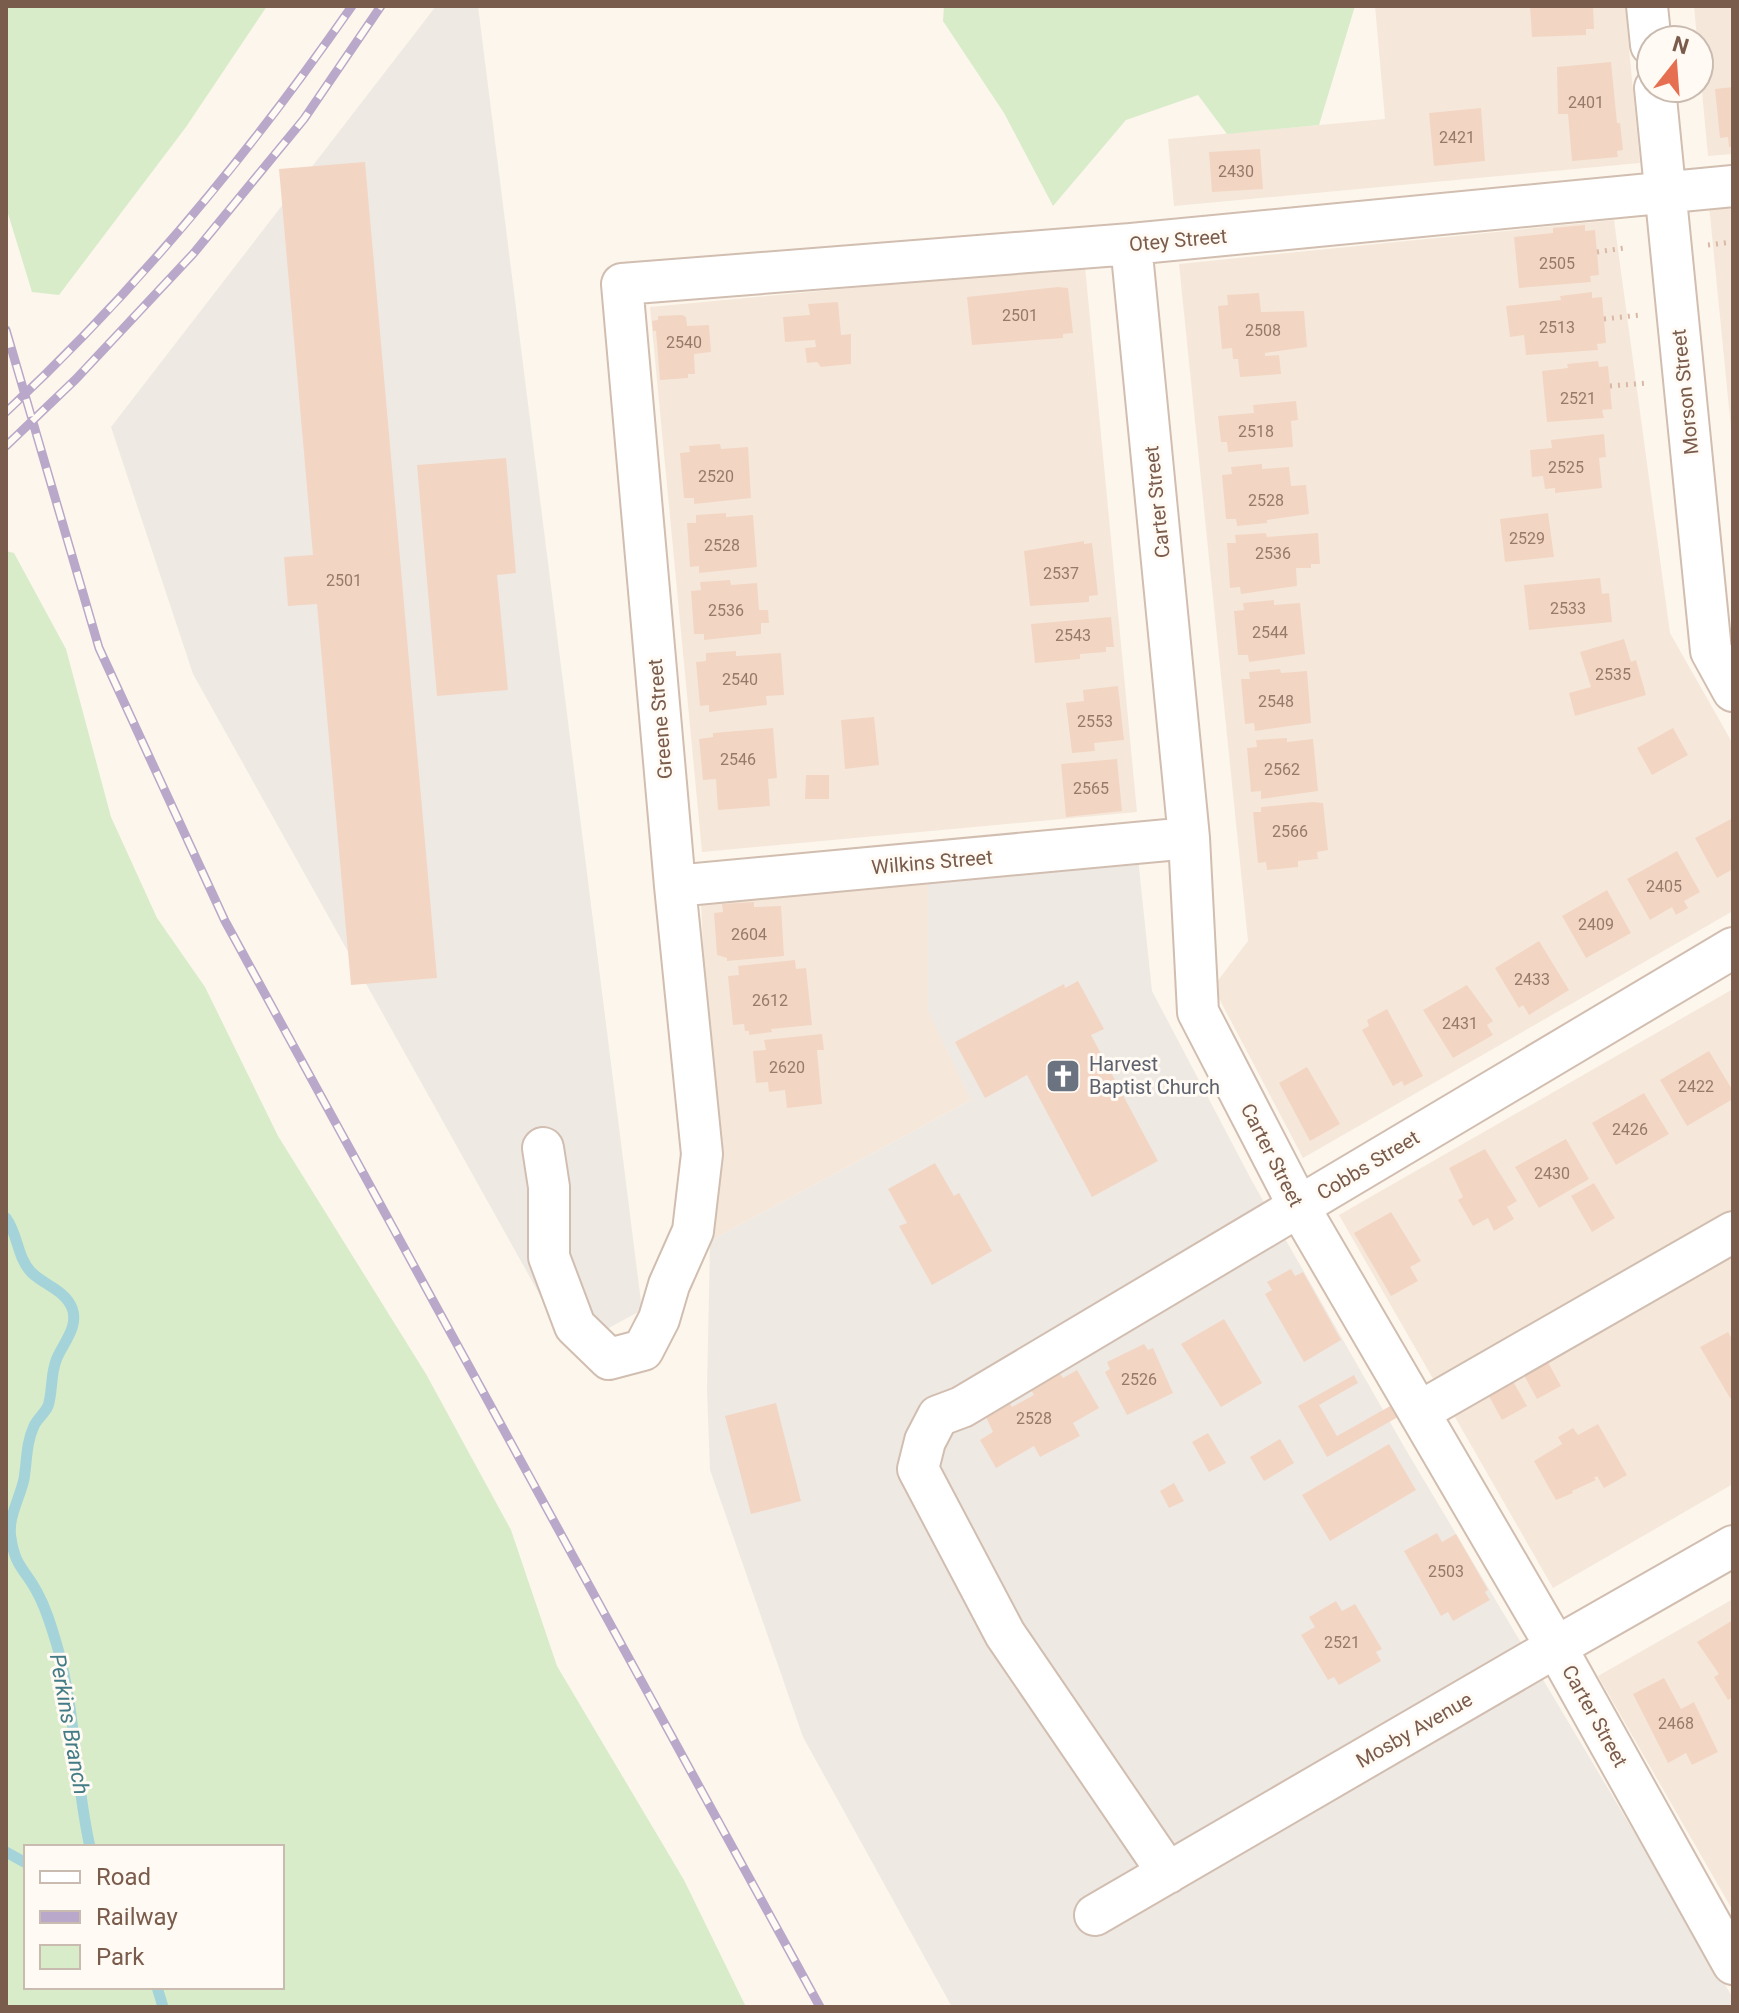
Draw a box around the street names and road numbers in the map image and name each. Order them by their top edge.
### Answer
street label: Otey Street [1128,224,1228,256]
street label: Morson Street [1666,328,1704,456]
street label: Carter Street [1139,445,1175,559]
street label: Greene Street [643,658,677,780]
street label: Wilkins Street [870,845,994,879]
street label: Carter Street [1236,1099,1308,1211]
street label: Cobbs Street [1313,1125,1423,1205]
street label: Carter Street [1557,1661,1633,1771]
street label: Mosby Avenue [1352,1687,1476,1773]

